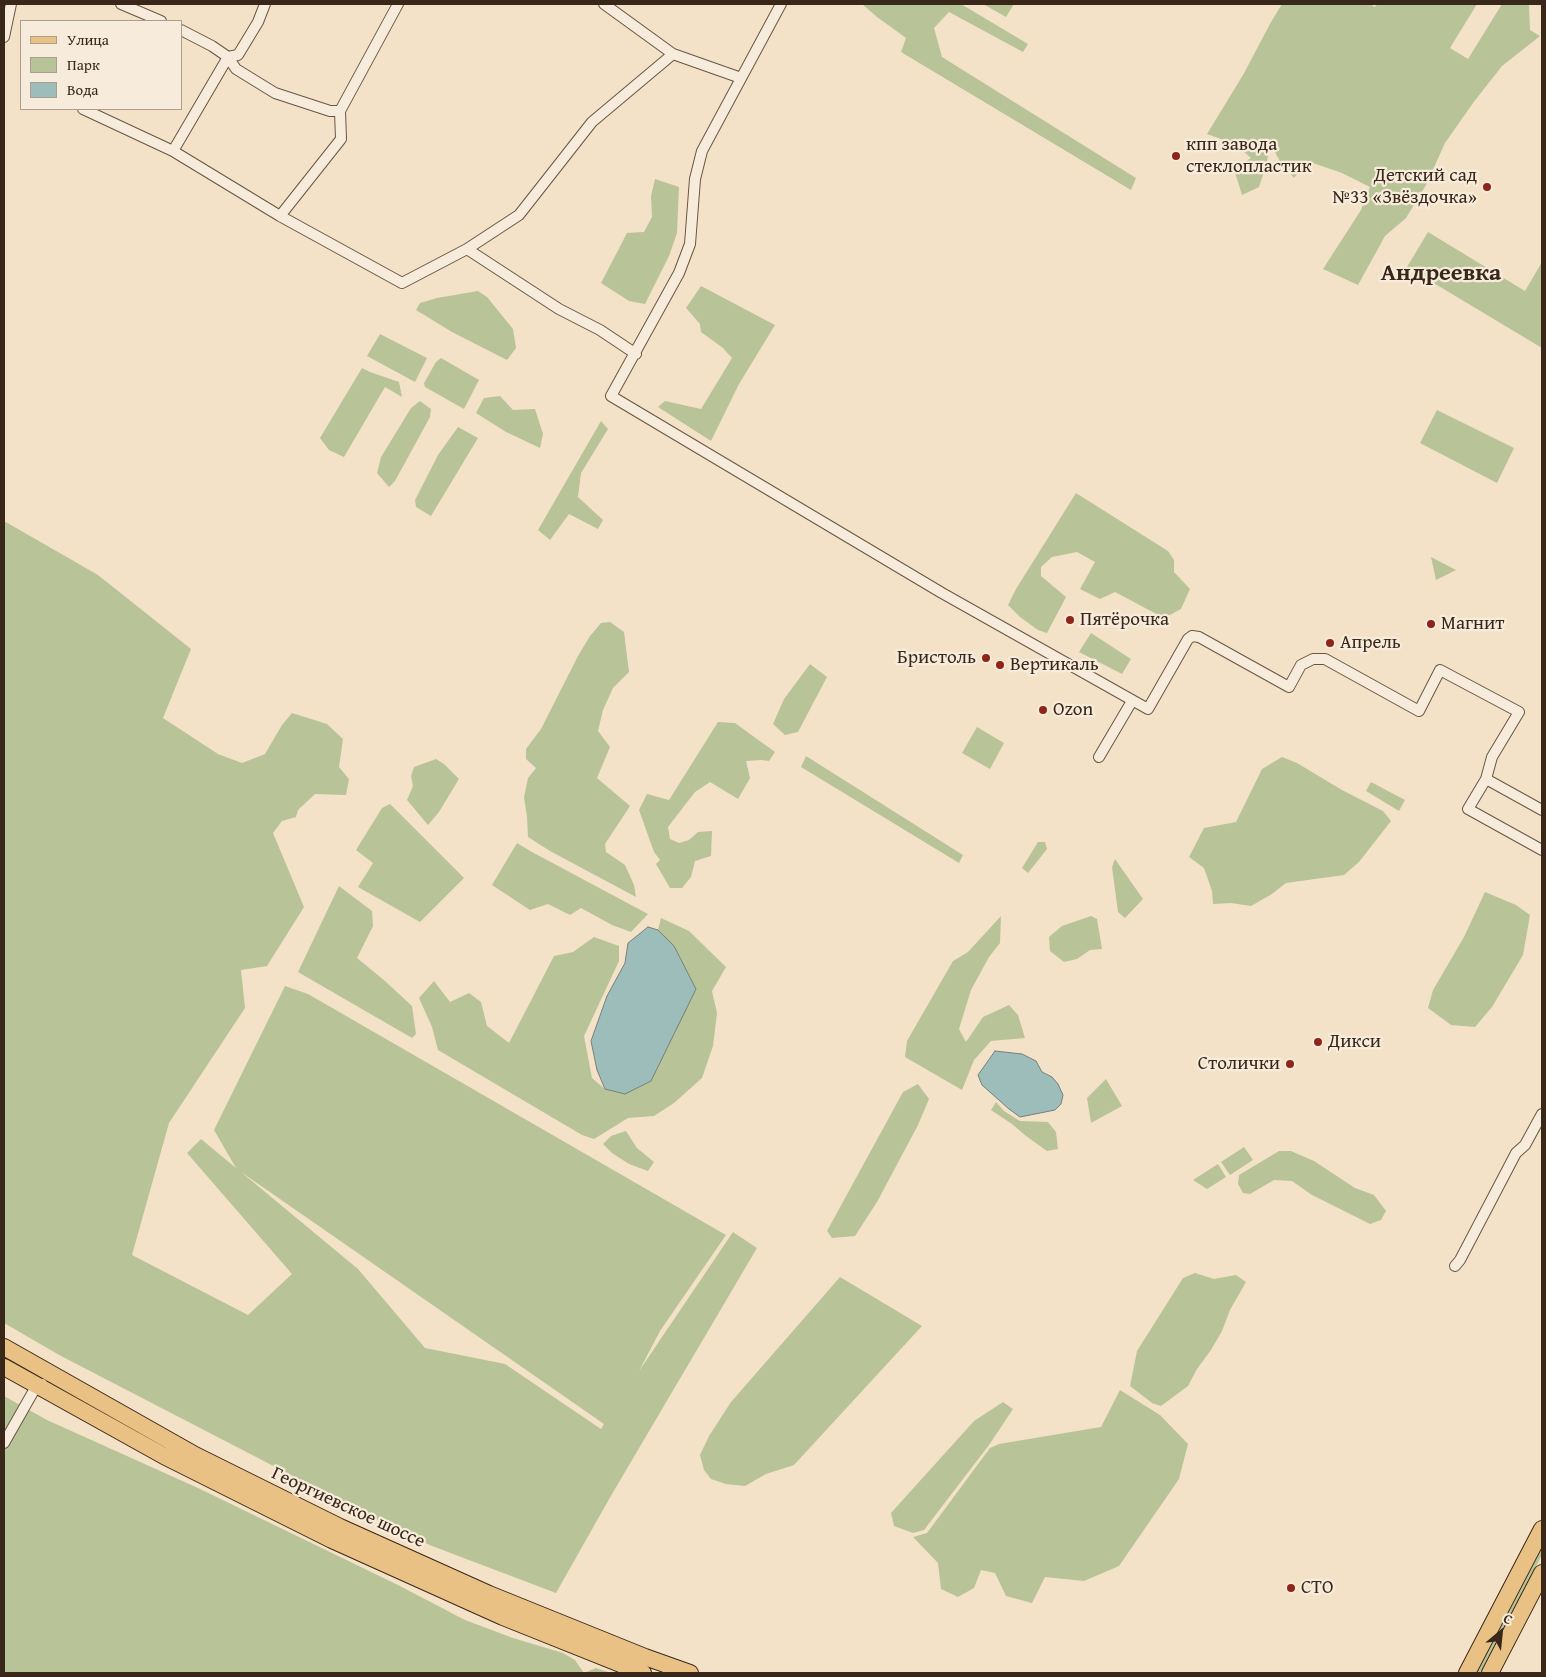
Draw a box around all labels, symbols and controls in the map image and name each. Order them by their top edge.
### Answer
legend [20,20,182,110]
text: Улица [67,29,109,50]
text: Парк [67,54,100,75]
text: Вода [67,79,98,100]
place label: кпп завода стеклопластик [1186,134,1312,178]
marker: кпп завода стеклопластик [1170,150,1182,162]
place label: Детский сад №33 «Звёздочка» [1332,165,1477,209]
marker: Детский сад №33 «Звёздочка» [1481,181,1493,193]
district label: Андреевка [1381,260,1501,288]
place label: Пятёрочка [1080,609,1169,631]
place label: Магнит [1441,613,1504,635]
marker: Пятёрочка [1064,614,1076,626]
marker: Магнит [1425,618,1437,630]
place label: Апрель [1340,632,1401,654]
marker: Апрель [1324,637,1336,649]
place label: Бристоль [897,647,976,669]
marker: Бристоль [980,652,992,664]
place label: Вертикаль [1010,654,1099,676]
marker: Вертикаль [994,659,1006,671]
place label: Ozon [1053,699,1093,721]
marker: Ozon [1037,704,1049,716]
place label: Дикси [1328,1031,1381,1053]
marker: Дикси [1312,1036,1324,1048]
place label: Столички [1198,1053,1280,1075]
marker: Столички [1284,1058,1296,1070]
street label: Георгиевское шоссе [268,1462,428,1554]
place label: СТО [1301,1577,1334,1599]
marker: СТО [1285,1582,1297,1594]
north arrow [1476,1607,1526,1657]
text: С [1500,1608,1516,1629]

